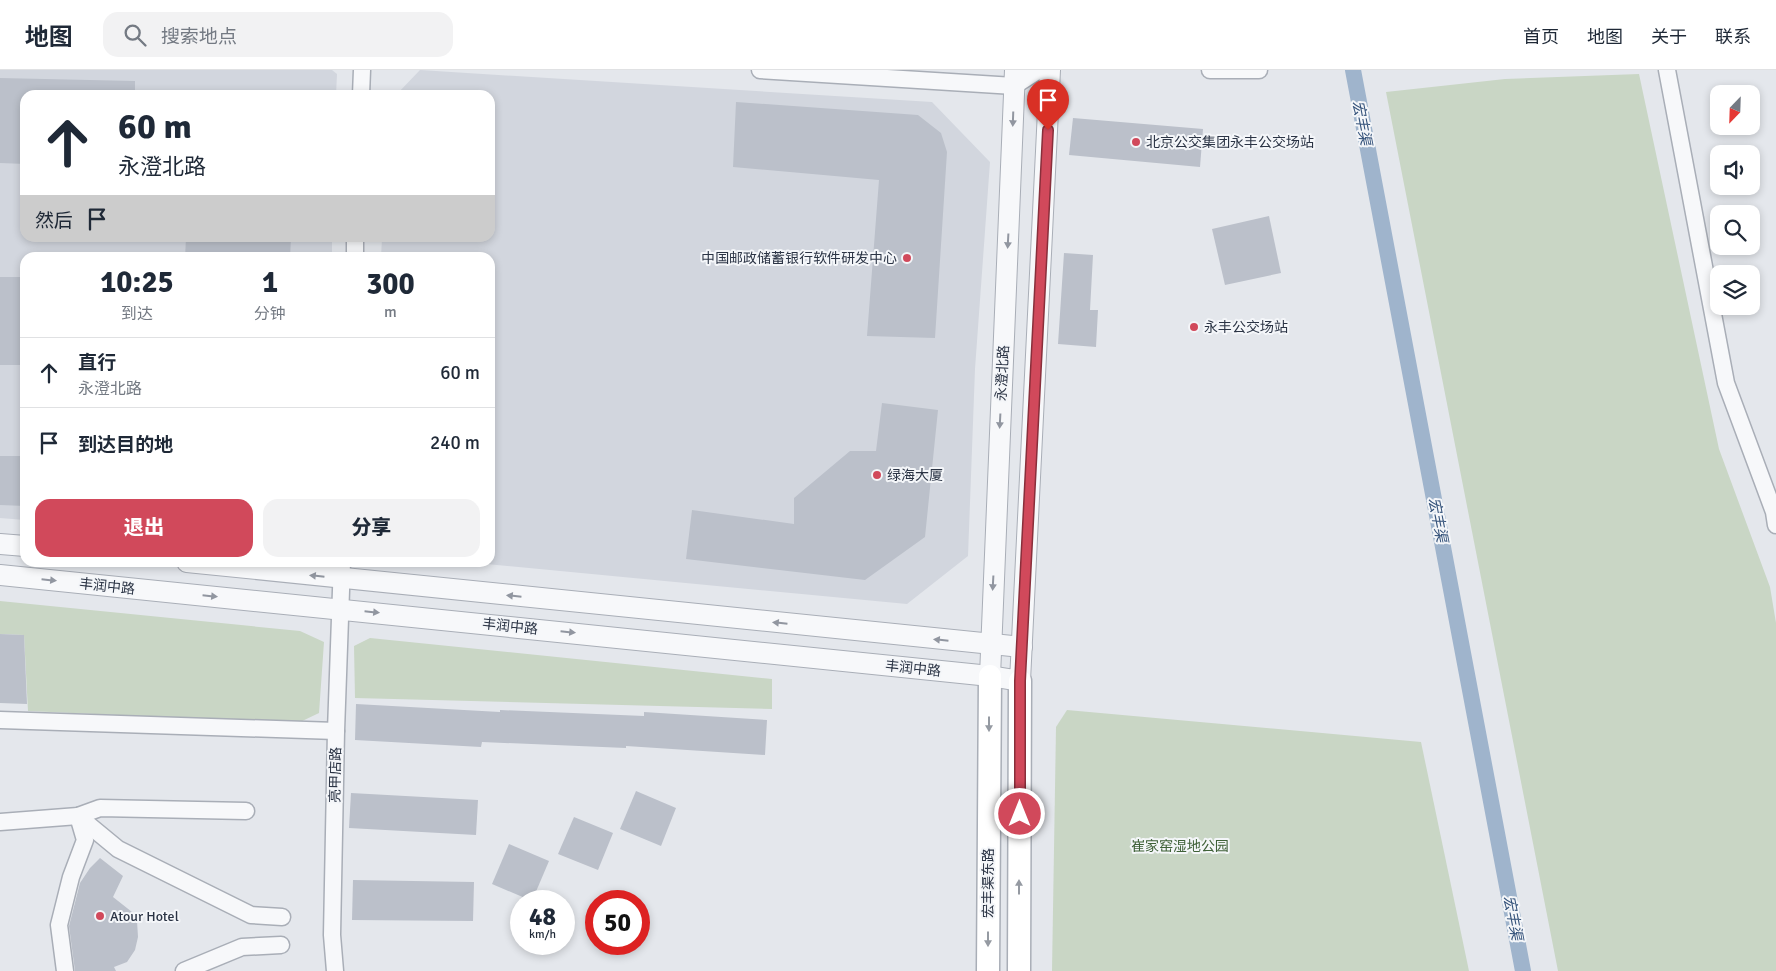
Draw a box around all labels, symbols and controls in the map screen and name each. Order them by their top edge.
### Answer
search box [103,12,453,57]
icon: search [121,21,149,49]
text: 地图 [25,22,73,52]
text: 搜索地点 [161,25,237,49]
text: 首页 [1523,26,1559,48]
text: 地图 [1587,26,1623,48]
text: 关于 [1651,26,1687,48]
text: 联系 [1715,26,1751,48]
pin [1027,79,1069,130]
north arrow [1710,85,1760,135]
map controls [1710,85,1760,315]
icon: arrive [1034,86,1062,114]
water label: 宏丰渠 [1349,99,1376,149]
text: 60 m [118,105,192,148]
icon: ahead [35,110,100,175]
one-way arrow [1009,111,1017,127]
place label: 北京公交集团永丰公交场站 [1146,134,1314,151]
marker: 北京公交集团永丰公交场站 [1130,136,1142,148]
button: sound [1710,145,1760,195]
text: 永澄北路 [118,153,206,180]
icon: arrive [83,205,111,233]
button: search [1710,205,1760,255]
text: 然后 [35,209,73,233]
one-way arrow [1004,233,1012,249]
place label: 中国邮政储蓄银行软件研发中心 [701,250,897,267]
marker: 中国邮政储蓄银行软件研发中心 [901,252,913,264]
text: 10:25 [100,264,174,301]
text: 1 [262,264,278,301]
button: layers [1710,265,1760,315]
text: 300 [366,266,415,303]
text: m [384,302,397,322]
text: 到达 [121,304,153,324]
text: 分钟 [254,304,286,324]
place label: 永丰公交场站 [1204,319,1288,336]
marker: 永丰公交场站 [1188,321,1200,333]
street label: 永澄北路 [993,345,1012,401]
text: 直行 [78,351,116,375]
icon: ahead [35,359,63,387]
text: 60 m [440,361,480,385]
text: 永澄北路 [78,379,142,399]
one-way arrow [996,413,1004,429]
icon: arrive [35,429,63,457]
text: 240 m [430,431,480,455]
text: 到达目的地 [78,433,173,457]
place label: 绿海大厦 [887,467,943,484]
marker: 绿海大厦 [871,469,883,481]
water label: 宏丰渠 [1425,496,1452,546]
button: 退出 [35,499,253,557]
button: 分享 [263,499,480,557]
one-way arrow [309,572,325,580]
street label: 丰润中路 [78,575,136,598]
one-way arrow [41,576,57,584]
one-way arrow [988,576,996,592]
one-way arrow [203,592,219,600]
one-way arrow [505,592,521,600]
one-way arrow [364,608,380,616]
street label: 丰润中路 [481,615,539,638]
one-way arrow [772,619,788,627]
one-way arrow [561,628,577,636]
one-way arrow [933,636,949,644]
street label: 丰润中路 [884,657,942,680]
one-way arrow [985,717,993,733]
street label: 亮甲店路 [327,747,344,803]
position arrow [993,787,1045,839]
park label: 崔家窑湿地公园 [1131,838,1229,855]
street label: 宏丰渠东路 [980,848,997,918]
one-way arrow [1015,879,1023,895]
speed limit sign: 50 [585,890,650,955]
water label: 宏丰渠 [1500,894,1527,944]
text: 48 [529,901,556,932]
place label: Atour Hotel [110,908,179,925]
marker: Atour Hotel [94,910,106,922]
text: km/h [529,927,556,942]
one-way arrow [984,932,992,948]

